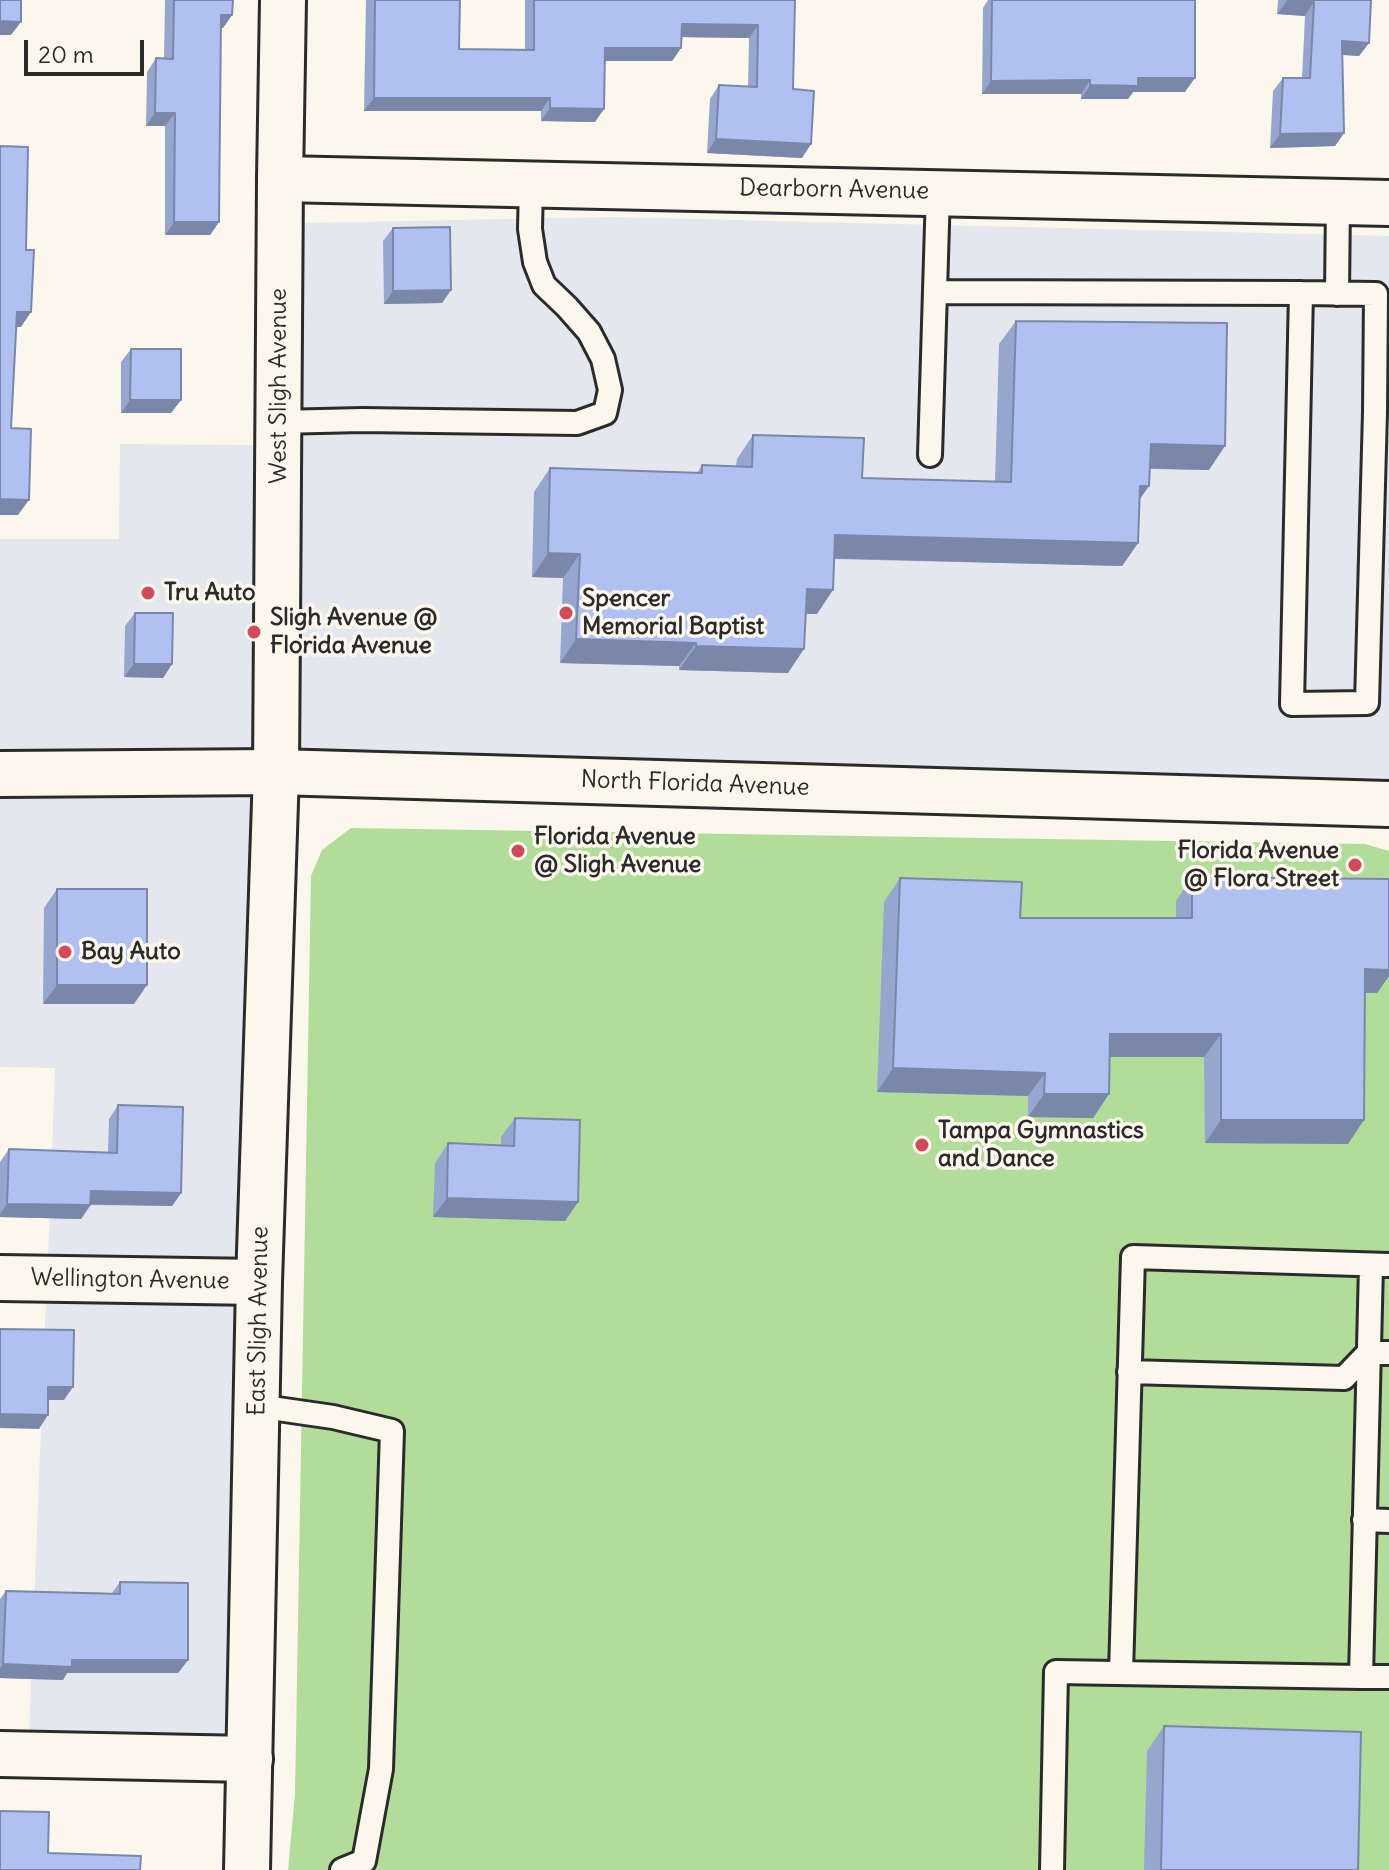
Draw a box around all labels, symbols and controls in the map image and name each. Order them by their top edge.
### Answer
scale bar [28,24,148,74]
text: 20 m [38,39,94,69]
street label: Dearborn Avenue [739,174,929,206]
street label: West Sligh Avenue [265,288,293,484]
place label: Tru Auto [164,579,255,607]
marker: Tru Auto [139,584,157,602]
place label: Spencer Memorial Baptist [582,585,764,641]
place label: Sligh Avenue @ Florida Avenue [270,604,437,660]
marker: Spencer Memorial Baptist [557,604,575,622]
marker: Sligh Avenue @ Florida Avenue [245,623,263,641]
street label: North Florida Avenue [580,766,810,802]
place label: Florida Avenue @ Sligh Avenue [534,823,701,879]
place label: Florida Avenue @ Flora Street [1177,837,1339,893]
marker: Florida Avenue @ Sligh Avenue [509,842,527,860]
marker: Florida Avenue @ Flora Street [1346,856,1364,874]
place label: Bay Auto [81,938,181,966]
marker: Bay Auto [56,943,74,961]
place label: Tampa Gymnastics and Dance [938,1117,1144,1173]
marker: Tampa Gymnastics and Dance [913,1136,931,1154]
street label: East Sligh Avenue [243,1226,275,1416]
street label: Wellington Avenue [30,1264,230,1296]

